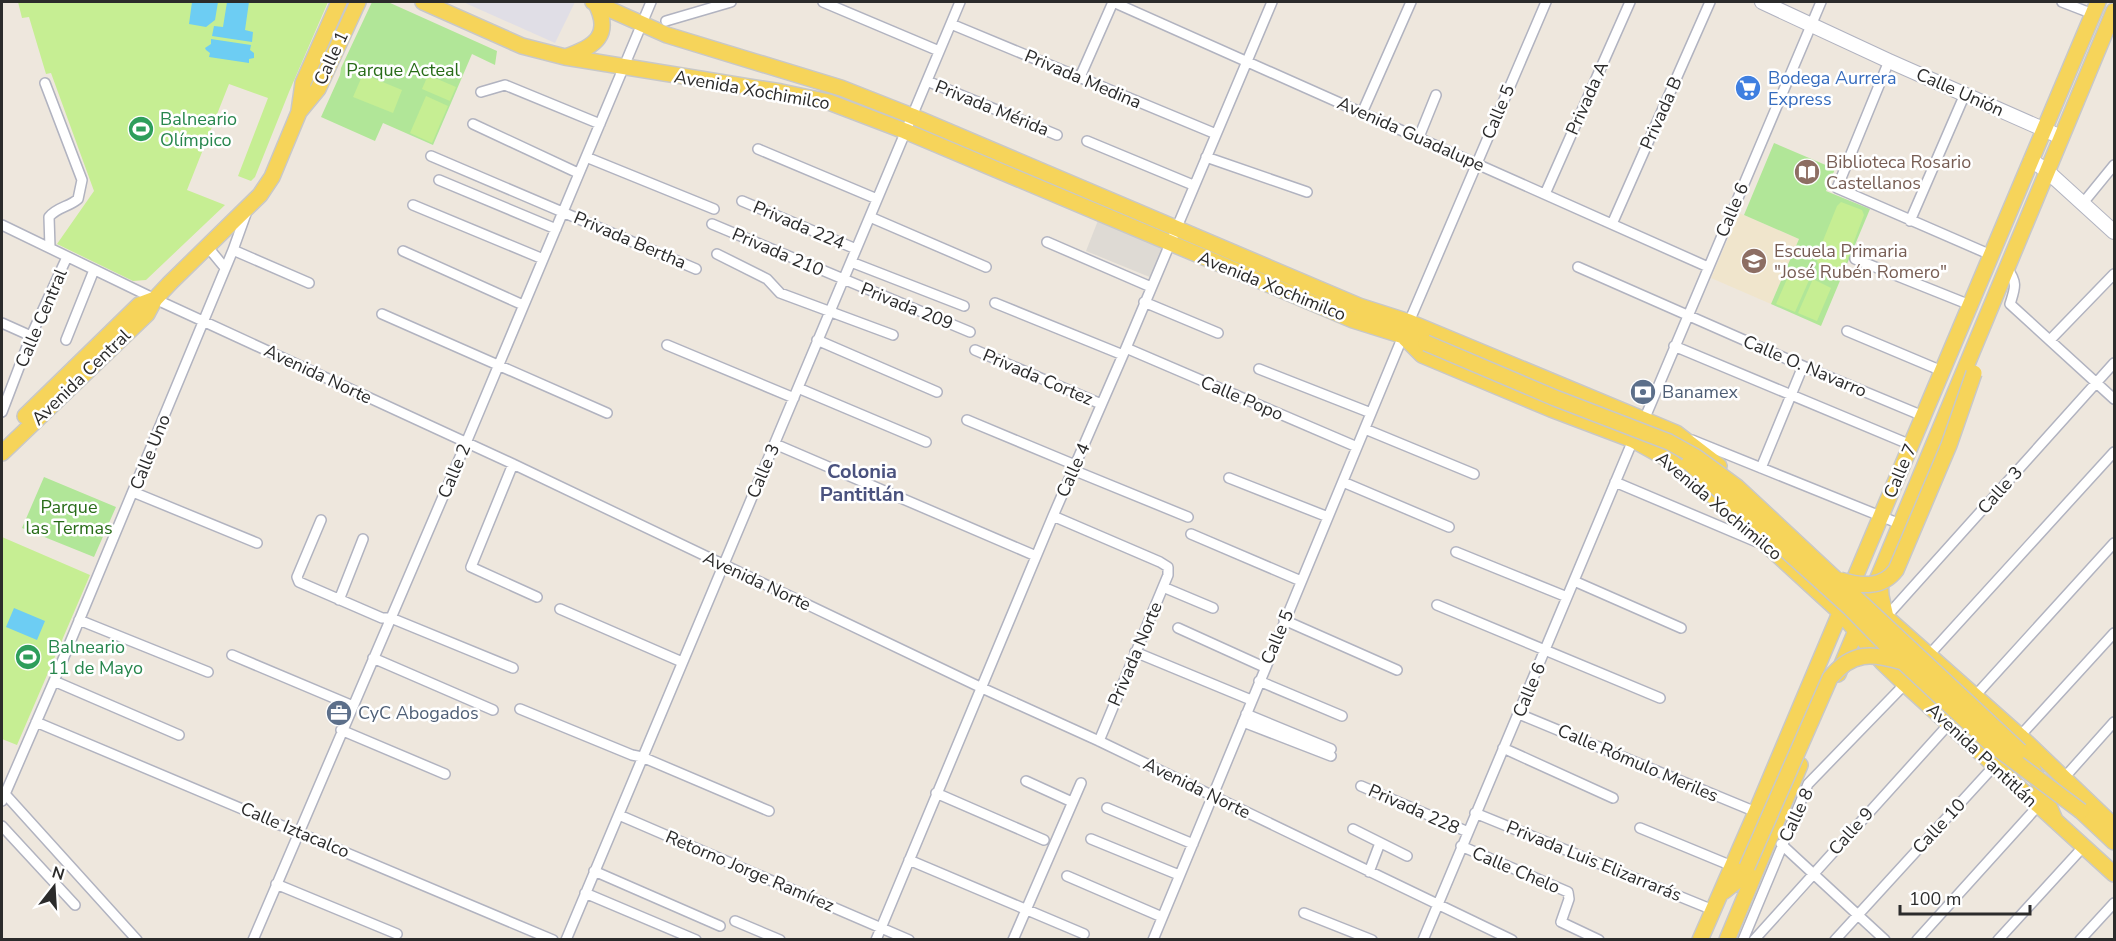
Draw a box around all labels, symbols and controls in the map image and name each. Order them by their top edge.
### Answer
street label: Calle 1 [308,27,354,89]
street label: Privada Medina [1021,44,1145,114]
street label: Privada A [1560,57,1614,139]
park label: Parque Acteal [346,58,460,82]
street label: Calle Unión [1912,62,2008,122]
street label: Avenida Xochimilco [672,64,832,116]
place label: Bodega Aurrera Express [1768,66,1896,111]
street label: Privada B [1634,73,1688,153]
supermarket icon: Bodega Aurrera Express [1733,73,1763,103]
street label: Privada Mérida [932,74,1052,142]
street label: Calle 5 [1476,81,1520,143]
street label: Avenida Guadalupe [1334,91,1488,177]
place label: Balneario Olímpico [160,107,237,152]
sports icon: Balneario Olímpico [126,114,156,144]
place label: Biblioteca Rosario Castellanos [1826,150,1971,195]
library icon: Biblioteca Rosario Castellanos [1792,157,1822,187]
street label: Calle 6 [1710,179,1754,241]
street label: Privada 224 [749,195,849,255]
street label: Privada Bertha [570,206,690,274]
street label: Privada 210 [728,222,828,282]
place label: Escuela Primaria "José Rubén Romero" [1774,239,1947,284]
street label: Avenida Xochimilco [1194,245,1350,327]
school or university icon: Escuela Primaria "José Rubén Romero" [1739,246,1769,276]
street label: Calle Central [9,264,73,371]
street label: Privada 209 [857,277,957,335]
street label: Avenida Central [26,323,136,431]
street label: Calle O. Navarro [1739,329,1871,403]
street label: Avenida Norte [260,339,376,409]
street label: Privada Cortez [979,343,1097,411]
street label: Calle Popo [1197,370,1287,426]
bank icon: Banamex [1628,377,1658,407]
place label: Banamex [1662,380,1738,404]
street label: Calle Uno [124,411,176,493]
street label: Calle 4 [1050,439,1096,501]
street label: Calle 2 [432,440,476,502]
street label: Calle 3 [741,440,785,502]
street label: Calle 7 [1878,440,1922,502]
street label: Avenida Xochimilco [1651,446,1787,566]
district label: Colonia Pantitlán [820,458,904,508]
street label: Calle 3 [1972,461,2028,519]
park label: Parque las Termas [25,495,113,540]
street label: Avenida Norte [699,546,815,616]
street label: Privada Norte [1102,598,1168,710]
street label: Calle 5 [1255,606,1299,668]
place label: Balneario 11 de Mayo [48,635,143,680]
sports icon: Balneario 11 de Mayo [13,642,43,672]
street label: Calle 6 [1507,659,1551,721]
street label: Avenida Pantitlán [1922,697,2042,813]
office icon: CyC Abogados [324,698,354,728]
place label: CyC Abogados [358,701,479,725]
street label: Calle Rómulo Meriles [1554,718,1722,808]
street label: Avenida Norte [1139,752,1255,824]
street label: Privada 228 [1365,778,1463,840]
street label: Calle 8 [1773,784,1819,846]
street label: Calle 10 [1907,793,1971,859]
street label: Calle Iztacalco [237,796,353,864]
street label: Calle 9 [1823,802,1879,860]
street label: Privada Luis Elizarrarás [1503,815,1685,907]
street label: Retorno Jorge Ramírez [662,825,838,917]
street label: Calle Chelo [1468,841,1564,899]
north arrow [24,857,84,917]
text: N [49,861,67,886]
scale bar [1900,878,2030,916]
text: 100 m [1909,887,1961,911]

